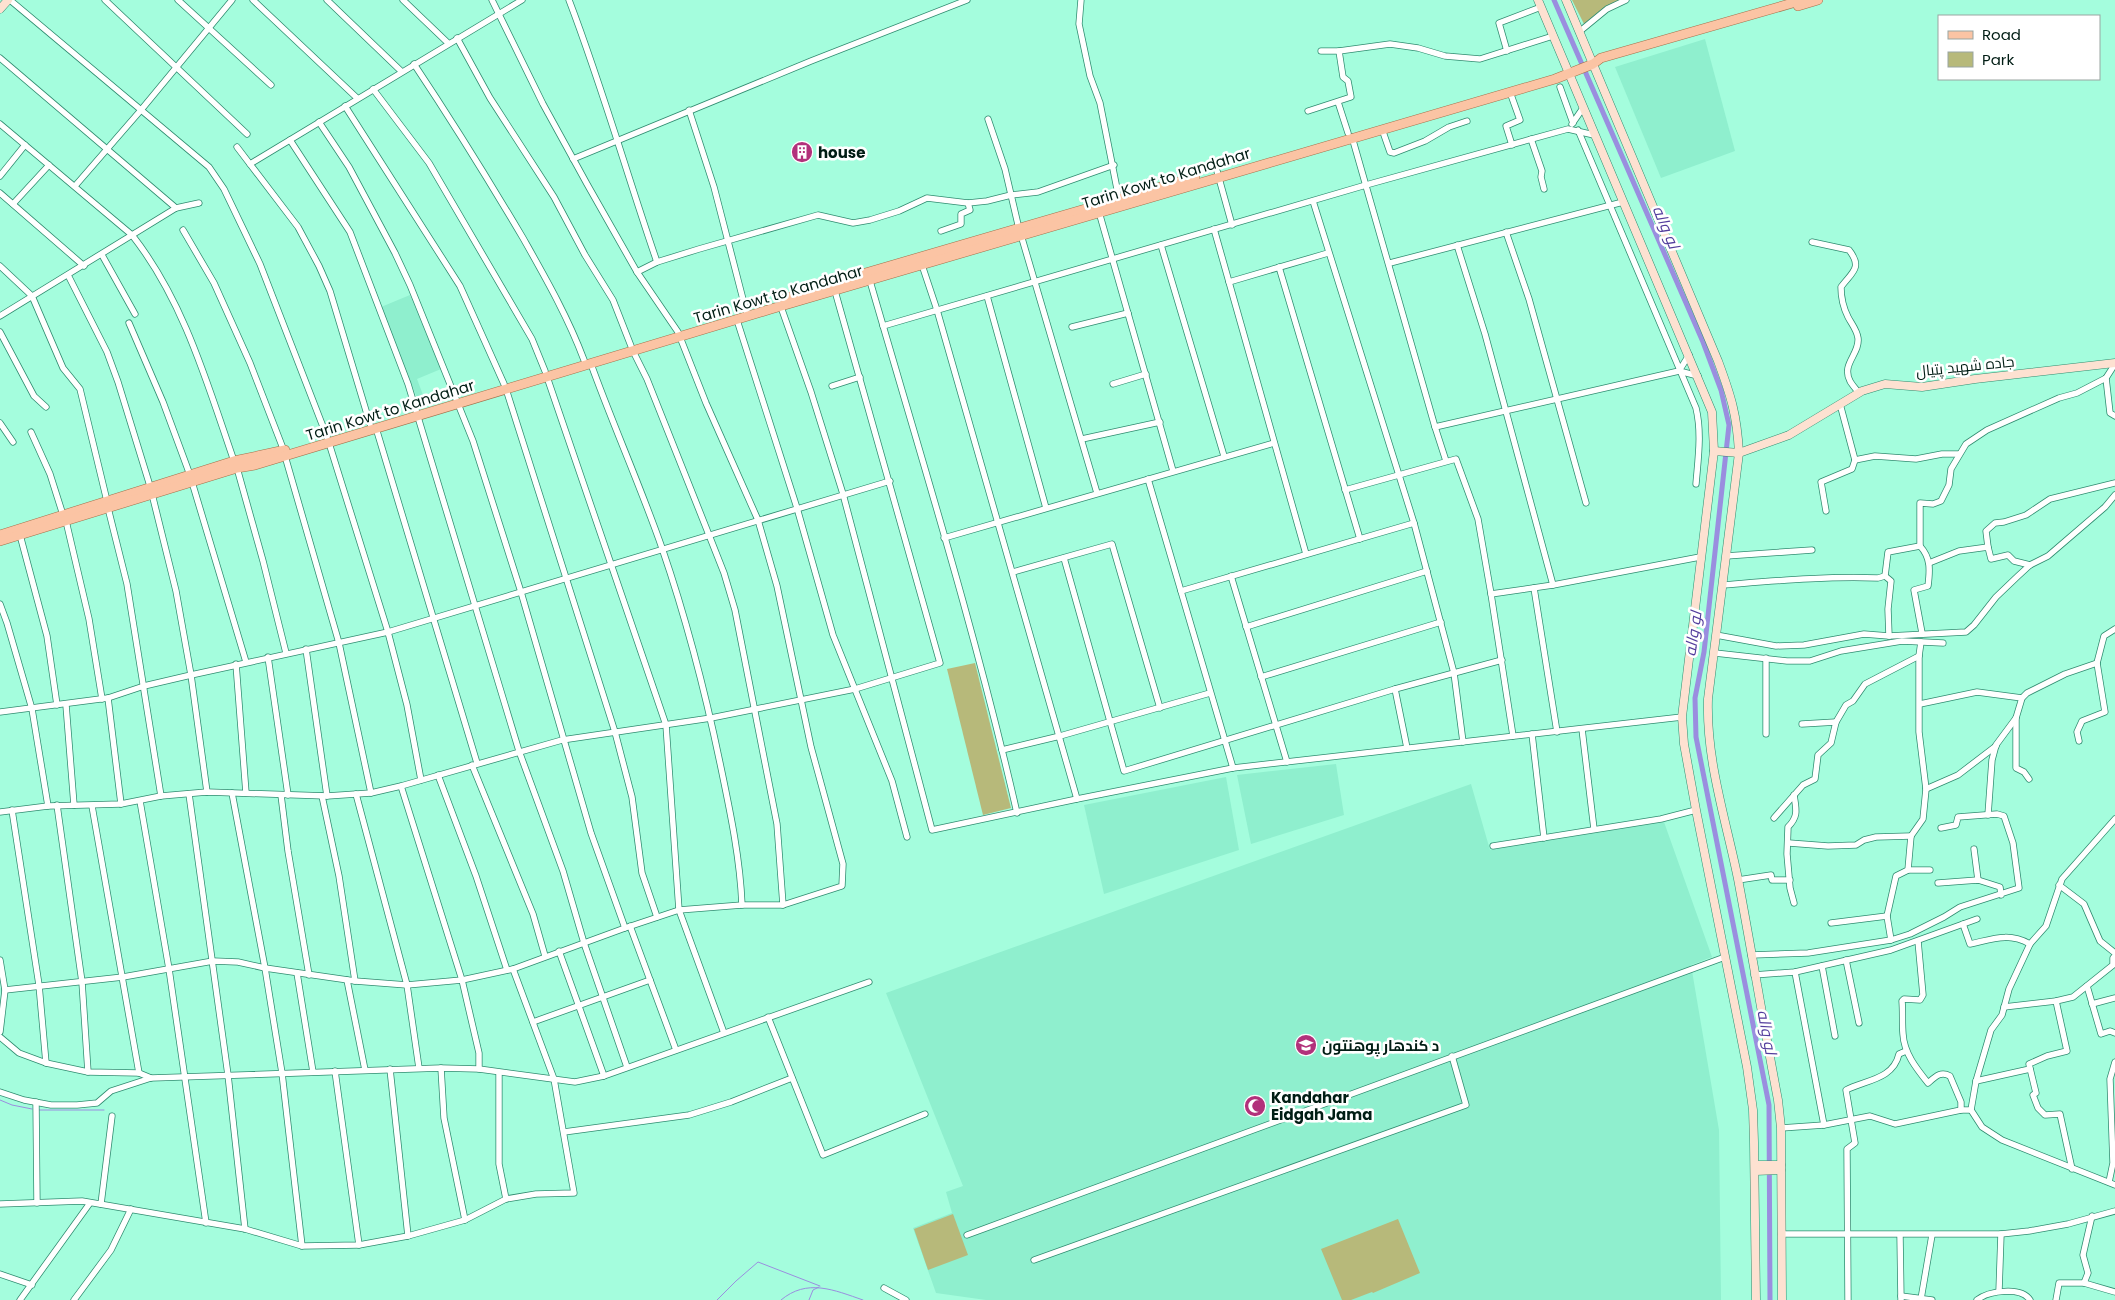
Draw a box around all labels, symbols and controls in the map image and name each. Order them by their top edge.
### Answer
legend [1938,15,2100,80]
text: Road [1982,24,2021,45]
text: Park [1982,49,2014,70]
building icon: house [790,140,814,164]
place label: house [818,142,865,163]
street label: Tarin Kowt to Kandahar [1079,142,1253,214]
water label: لو واله [1647,202,1686,255]
street label: Tarin Kowt to Kandahar [691,260,865,328]
street label: جاده شهید پتیال [1915,350,2015,382]
street label: Tarin Kowt to Kandahar [303,374,477,446]
water label: لو واله [1678,608,1708,658]
water label: لو واله [1751,1008,1783,1059]
school or university icon: د کندهار پوهنتون [1294,1033,1318,1057]
place label: د کندهار پوهنتون [1322,1035,1439,1057]
place label: Kandahar Eidgah Jama [1271,1087,1372,1125]
mosque icon: Kandahar Eidgah Jama [1243,1094,1267,1118]

